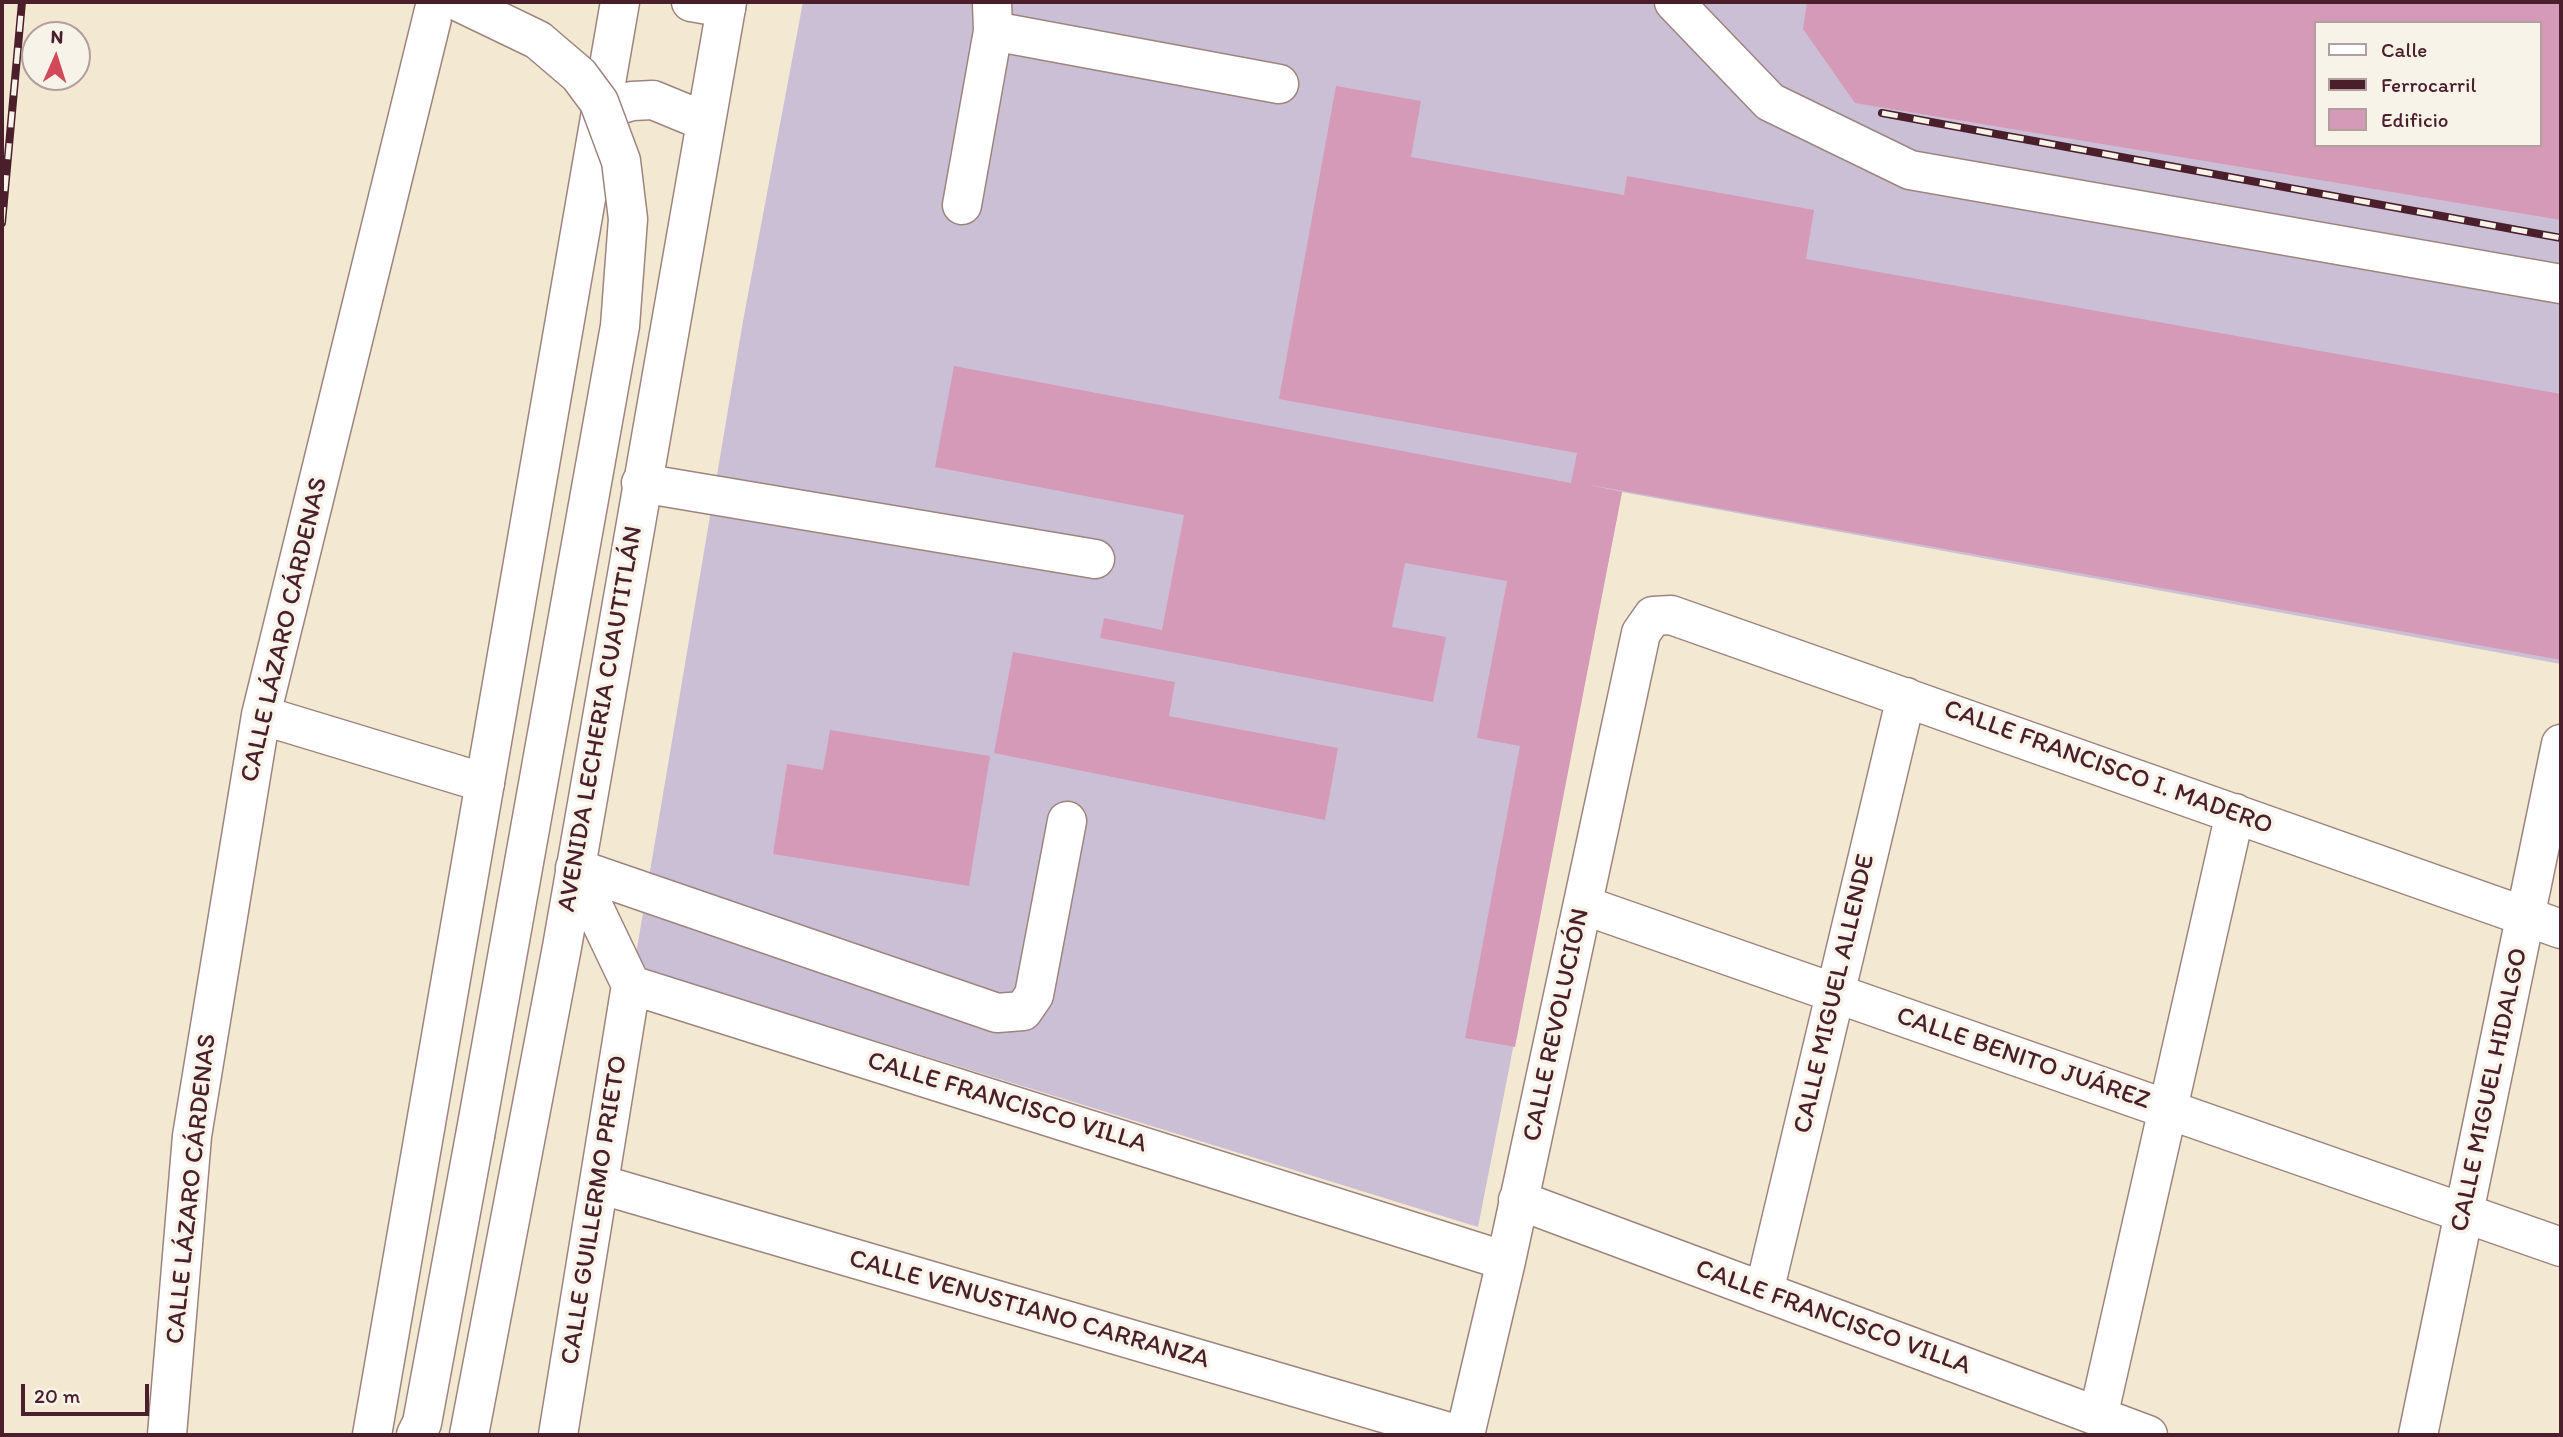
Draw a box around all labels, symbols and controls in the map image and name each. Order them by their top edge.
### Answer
north arrow [21,21,91,91]
legend [2314,21,2542,147]
text: N [50,25,64,48]
text: Calle [2381,37,2427,62]
text: Ferrocarril [2381,72,2476,97]
text: Edificio [2381,107,2449,132]
street label: CALLE LÁZARO CÁRDENAS [235,475,335,785]
street label: AVENIDA LECHERIA CUAUTITLÁN [552,524,650,914]
street label: CALLE FRANCISCO I. MADERO [1939,694,2277,842]
street label: CALLE MIGUEL ALLENDE [1788,851,1882,1137]
street label: CALLE REVOLUCIÓN [1517,906,1597,1144]
street label: CALLE MIGUEL HIDALGO [2445,945,2535,1235]
street label: CALLE BENITO JUÁREZ [1892,1001,2154,1117]
street label: CALLE LÁZARO CÁRDENAS [160,1032,224,1346]
street label: CALLE FRANCISCO VILLA [863,1046,1151,1160]
street label: CALLE GUILLERMO PRIETO [555,1053,635,1367]
street label: CALLE VENUSTIANO CARRANZA [845,1244,1213,1376]
street label: CALLE FRANCISCO VILLA [1691,1254,1975,1382]
scale bar [24,1370,152,1414]
text: 20 m [34,1383,80,1408]

